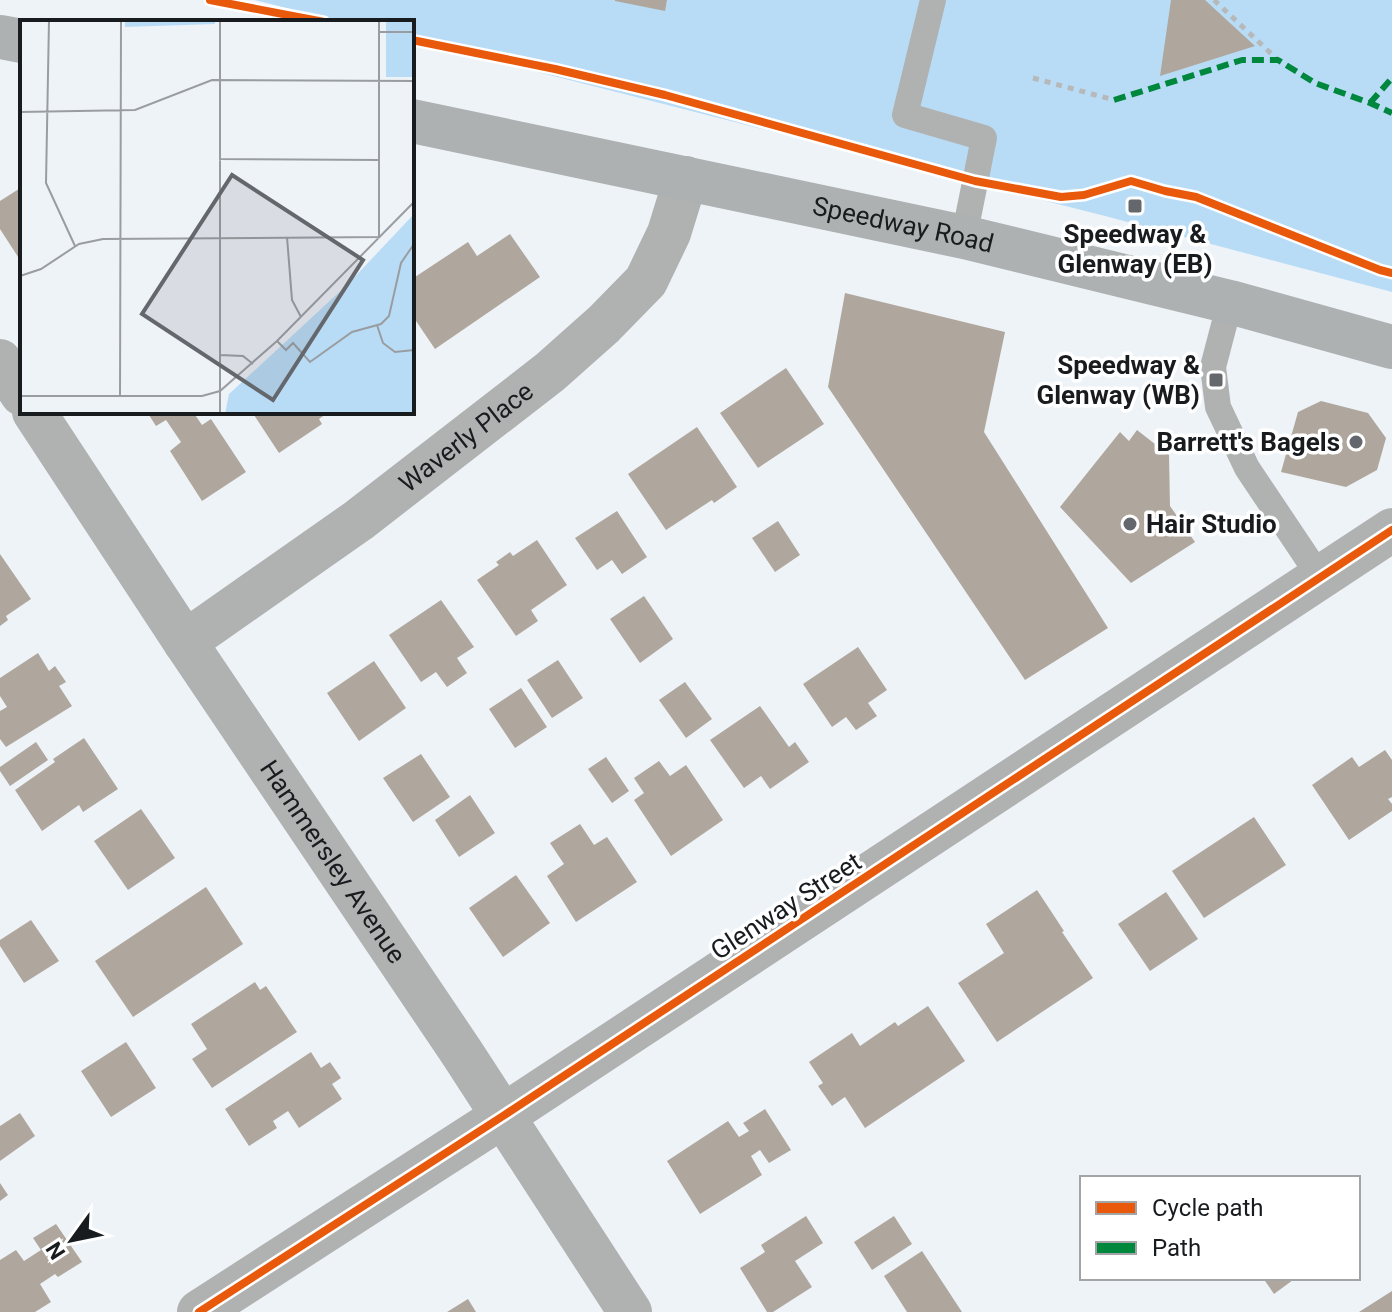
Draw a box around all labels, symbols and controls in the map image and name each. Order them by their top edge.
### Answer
inset map [20,20,414,414]
street label: Speedway Road [810,191,997,259]
marker: Speedway & Glenway (EB) [1126,197,1144,215]
place label: Speedway & Glenway (EB) [1057,219,1213,279]
place label: Speedway & Glenway (WB) [1036,350,1200,410]
marker: Speedway & Glenway (WB) [1207,371,1225,389]
street label: Waverly Place [393,376,539,498]
place label: Barrett's Bagels [1157,427,1340,457]
marker: Barrett's Bagels [1347,433,1365,451]
place label: Hair Studio [1146,509,1277,539]
marker: Hair Studio [1121,515,1139,533]
street label: Hammersley Avenue [254,755,412,969]
street label: Glenway Street [705,846,867,966]
legend [1080,1176,1360,1280]
text: Cycle path [1152,1194,1264,1222]
north arrow [32,1200,112,1280]
text: Path [1152,1234,1201,1262]
text: N [41,1237,70,1264]

